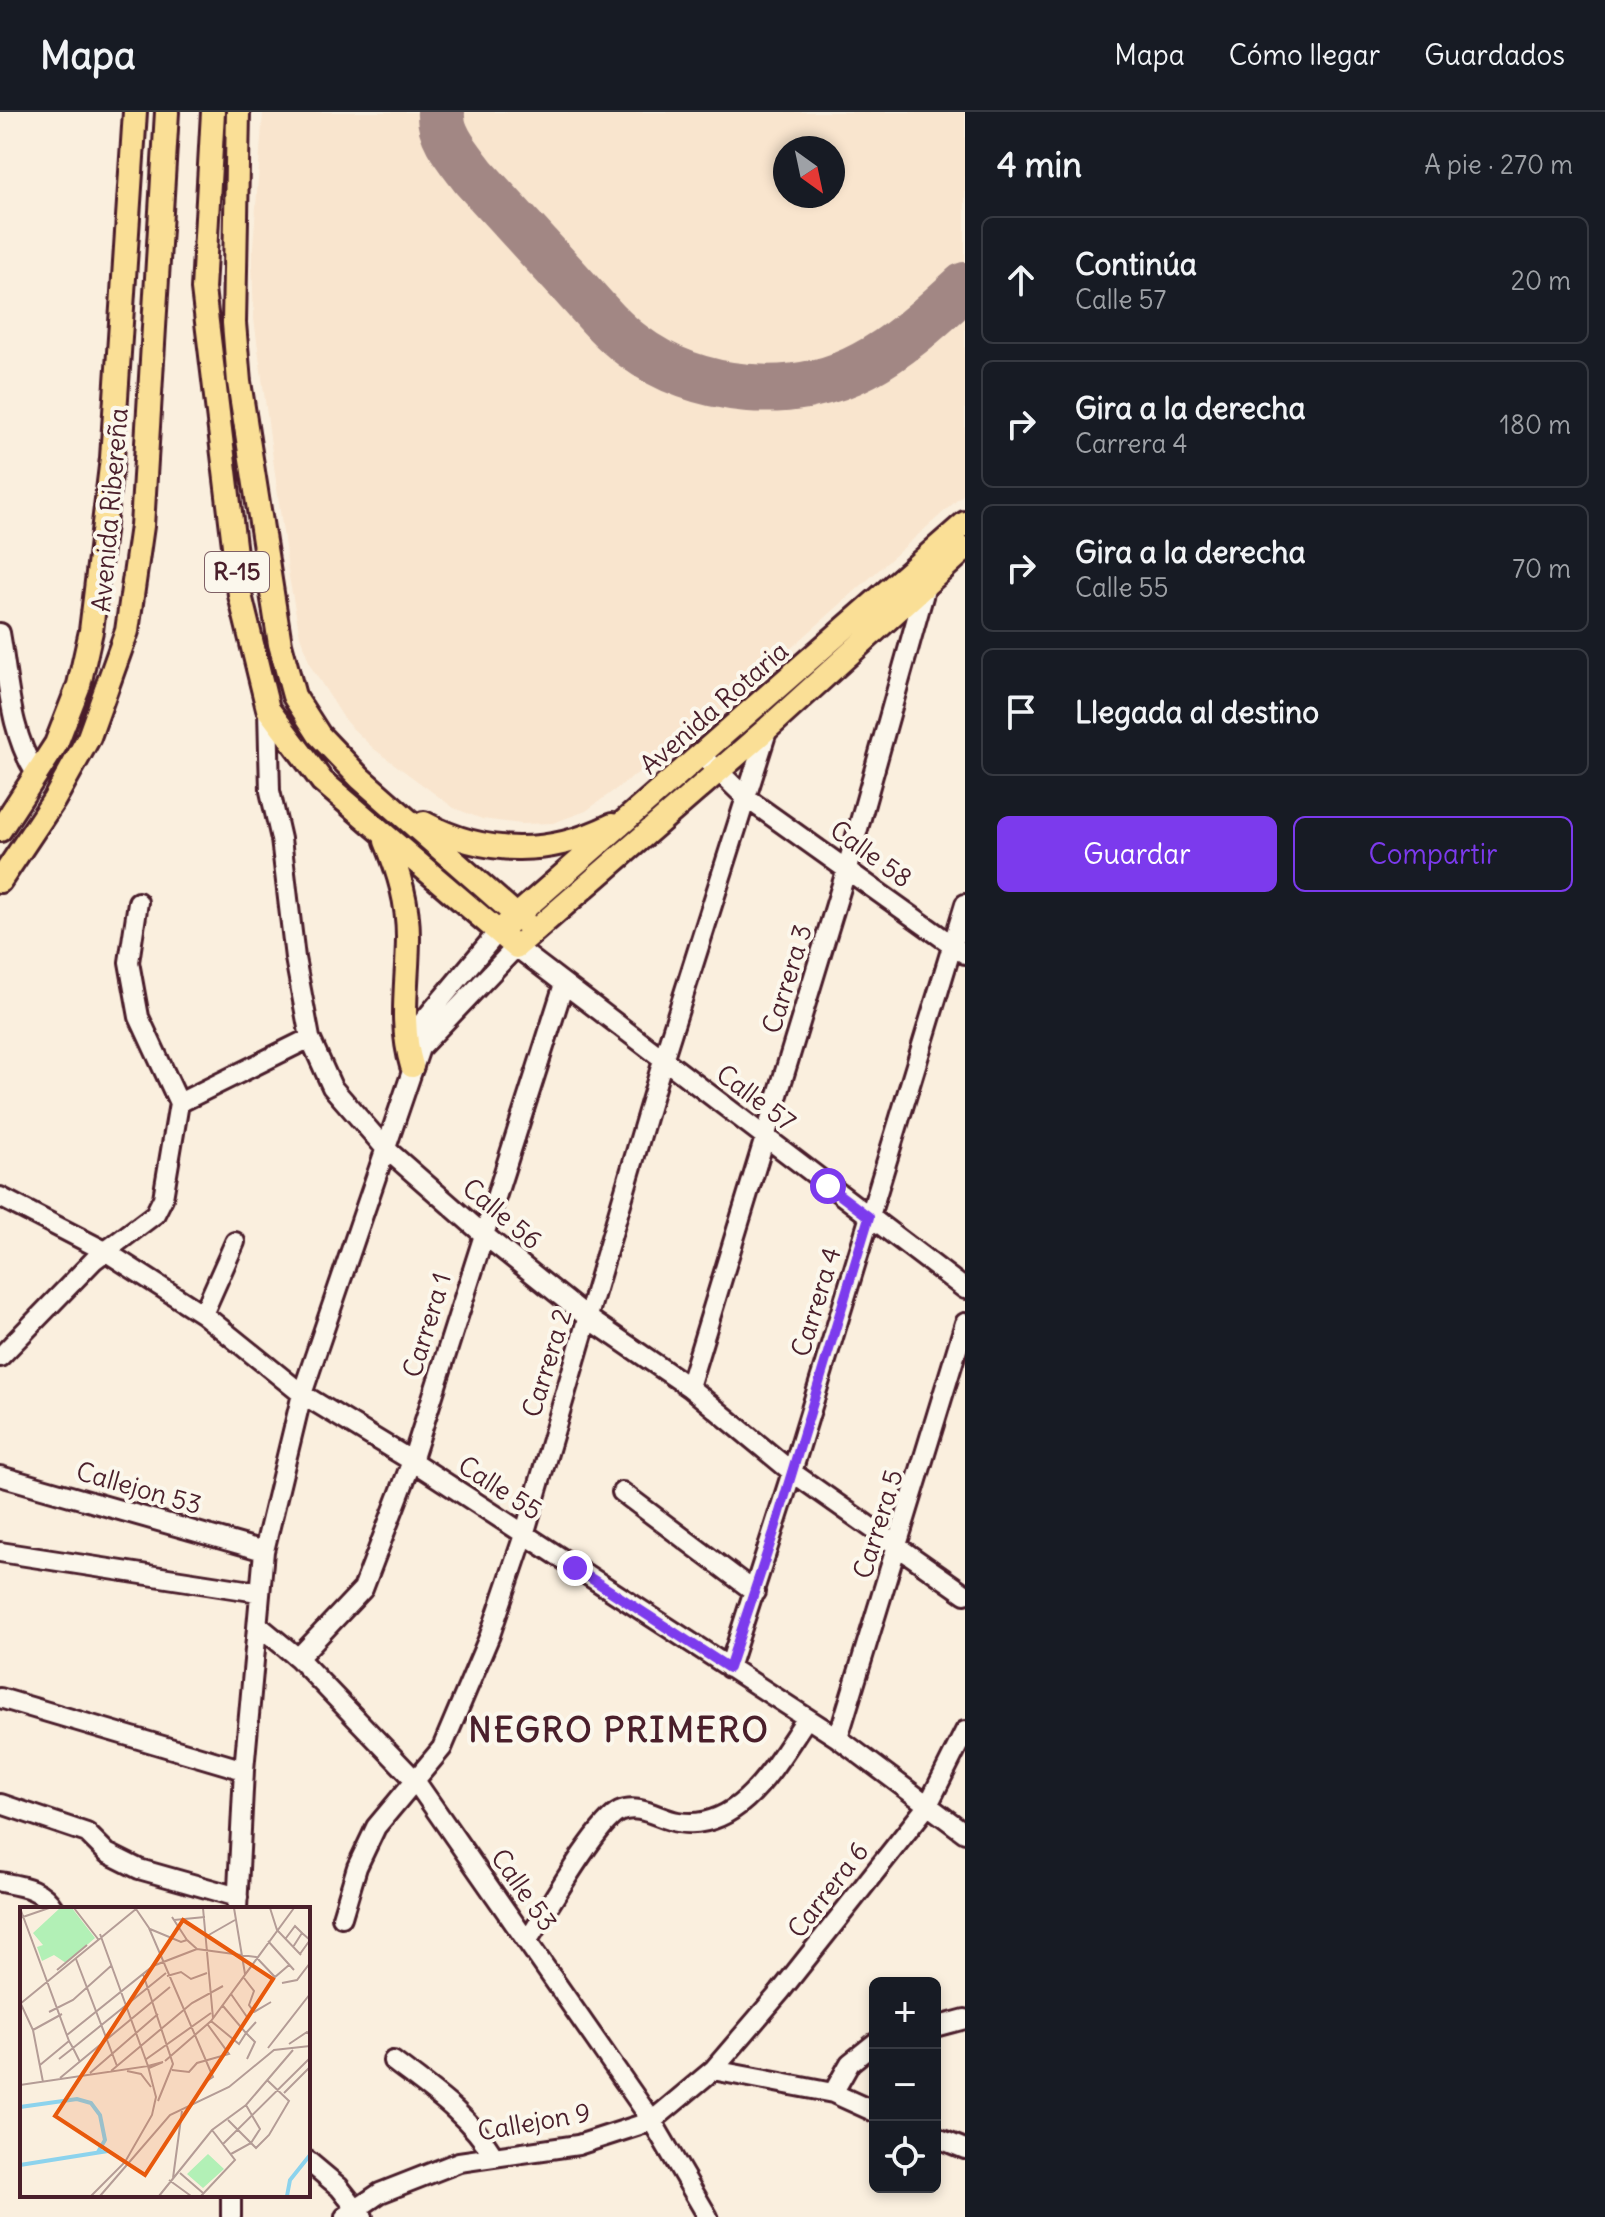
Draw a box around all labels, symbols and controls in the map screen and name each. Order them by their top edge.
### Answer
text: Mapa [40,32,136,79]
text: Mapa [1114,37,1185,73]
text: Cómo llegar [1229,37,1380,73]
text: Guardados [1424,37,1565,73]
north arrow [773,136,845,208]
text: 4 min [997,143,1082,186]
text: A pie · 270 m [1424,148,1573,181]
text: Continúa [1075,245,1197,283]
icon: ahead [999,258,1043,302]
text: 20 m [1511,264,1571,297]
text: Calle 57 [1075,283,1166,316]
text: Gira a la derecha [1075,389,1306,427]
icon: right [999,402,1043,446]
street label: Avenida Ribereña [84,406,135,613]
text: 180 m [1500,408,1571,441]
text: Carrera 4 [1075,427,1188,460]
text: Gira a la derecha [1075,533,1306,571]
icon: right [999,546,1043,590]
road number: R-15 [205,552,269,592]
text: 70 m [1512,552,1571,585]
text: Calle 55 [1075,571,1169,604]
street label: Avenida Rotaria [633,634,795,781]
icon: arrive [999,690,1043,734]
text: Llegada al destino [1075,693,1319,731]
street label: Calle 58 [824,813,919,894]
button: Guardar [997,816,1277,892]
button: Compartir [1293,816,1573,892]
street label: Carrera 3 [754,920,819,1037]
street label: Calle 57 [710,1057,803,1138]
route start [810,1168,846,1204]
street label: Calle 56 [456,1171,549,1256]
street label: Carrera 4 [783,1243,848,1361]
street label: Carrera 1 [395,1268,458,1381]
street label: Carrera 2 [514,1305,579,1421]
street label: Calle 55 [452,1448,548,1527]
street label: Callejon 53 [73,1454,206,1521]
street label: Carrera 5 [845,1465,910,1582]
route end [557,1550,593,1586]
district label: NEGRO PRIMERO [468,1708,770,1751]
street label: Carrera 6 [780,1835,875,1944]
street label: Calle 53 [484,1842,565,1937]
inset map [20,1907,310,2197]
map controls [869,1977,941,2193]
button: + [869,1977,941,2049]
button: − [869,2049,941,2121]
street label: Callejon 9 [475,2095,593,2148]
button: locate [869,2121,941,2193]

